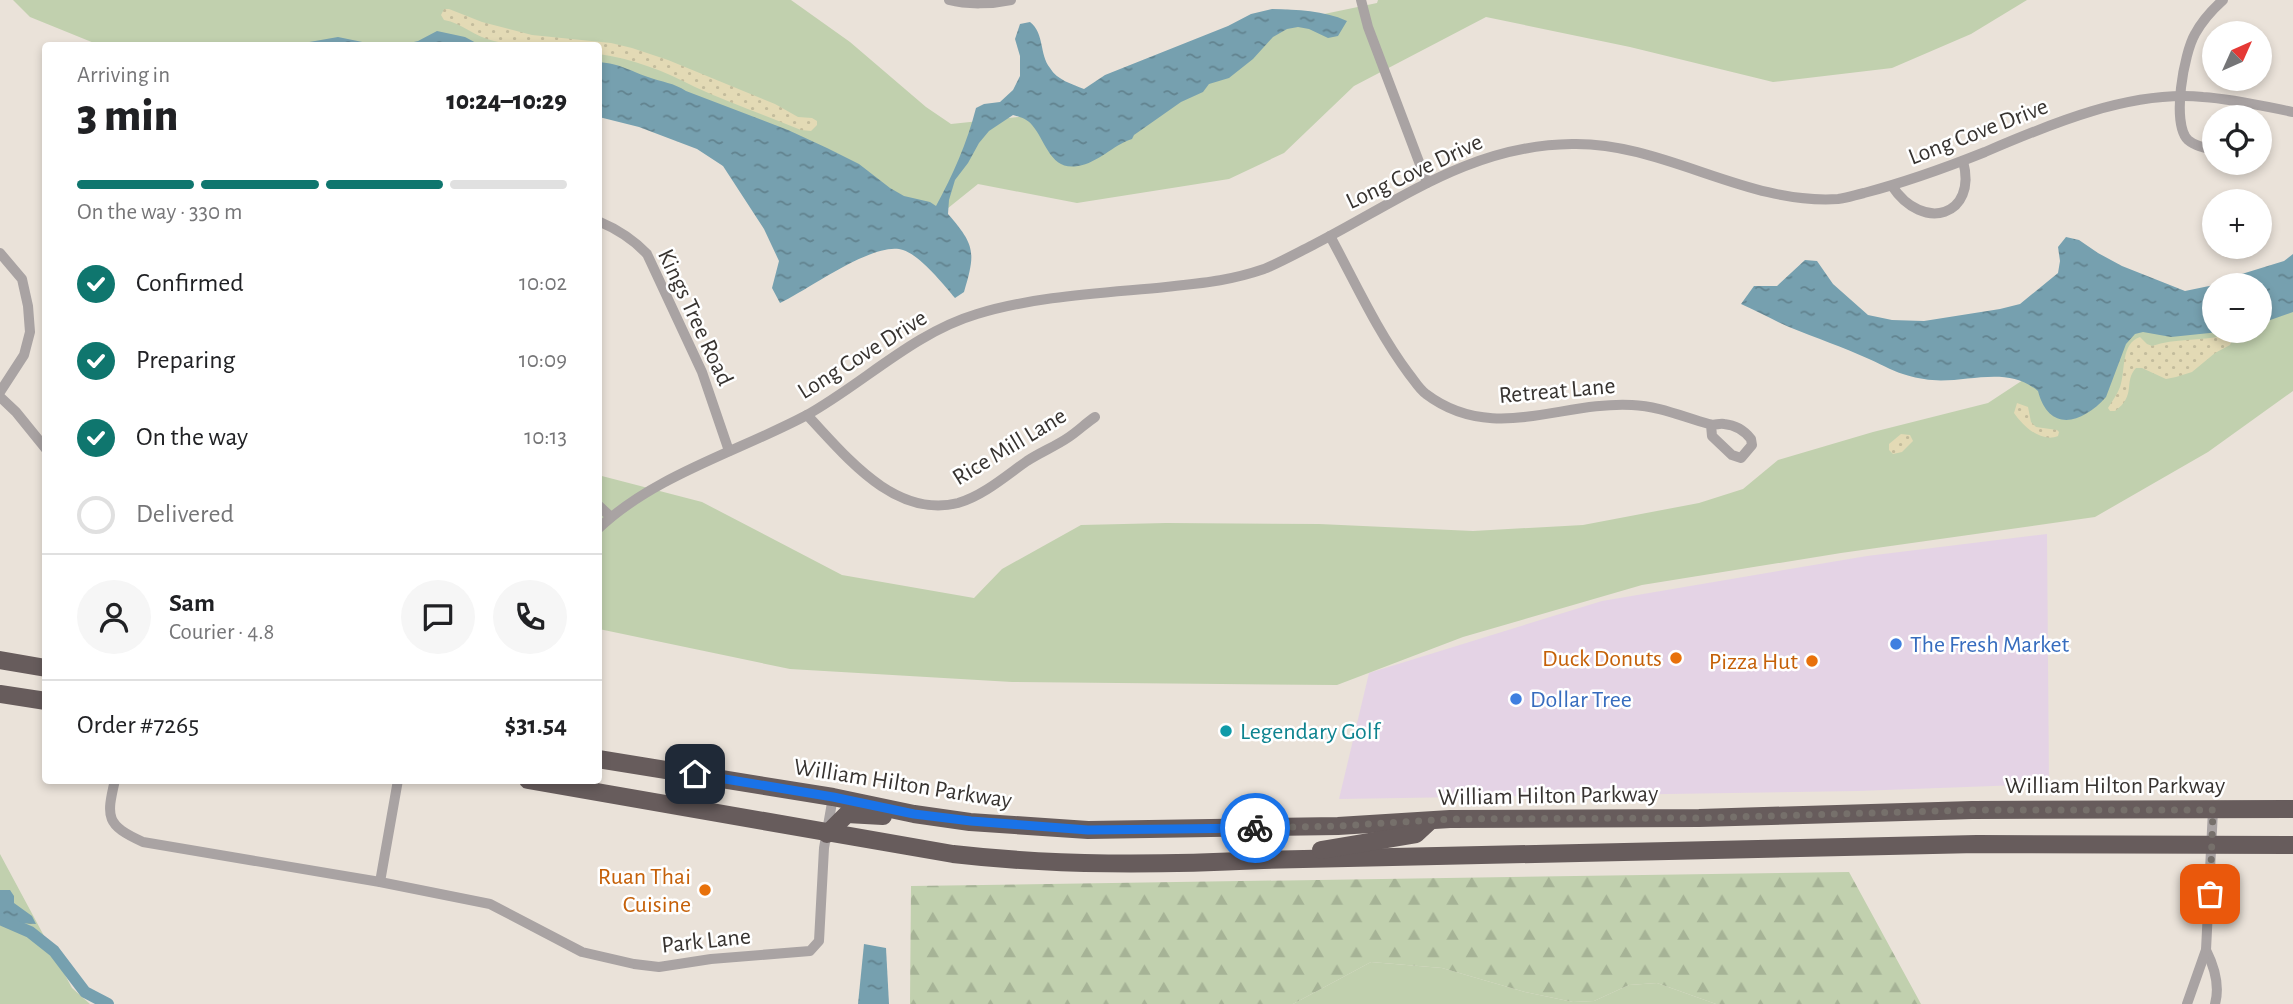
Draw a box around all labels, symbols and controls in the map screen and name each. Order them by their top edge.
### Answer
north arrow [2202,21,2272,91]
map controls [2202,21,2272,343]
text: Arriving in [77,64,170,87]
text: 10:24–10:29 [446,88,567,114]
text: 3 min [77,93,178,139]
street label: Long Cove Drive [1905,94,2051,170]
button: locate [2202,105,2272,175]
street label: Long Cove Drive [1343,130,1486,214]
button: + [2202,189,2272,259]
text: On the way · 330 m [77,201,242,224]
street label: Kings Tree Road [653,245,737,389]
icon: check [77,265,115,303]
text: Confirmed [136,270,244,296]
text: 10:02 [519,272,567,295]
button: − [2202,273,2272,343]
street label: Long Cove Drive [794,306,931,404]
icon: check [77,342,115,380]
text: Preparing [136,347,235,373]
text: 10:09 [519,349,567,372]
street label: Retreat Lane [1498,374,1616,408]
street label: Rice Mill Lane [948,404,1071,490]
icon: check [77,419,115,457]
text: On the way [136,424,248,450]
text: 10:13 [524,426,567,449]
text: Delivered [136,501,234,527]
button: person [77,580,151,654]
button: chat [401,580,475,654]
button: phone [493,580,567,654]
text: Sam [169,590,215,616]
text: Courier · 4.8 [169,621,274,644]
place label: The Fresh Market [1910,633,2070,657]
marker: The Fresh Market [1888,636,1904,652]
place label: Duck Donuts [1542,647,1662,671]
marker: Duck Donuts [1668,650,1684,666]
place label: Pizza Hut [1709,650,1798,674]
marker: Pizza Hut [1804,653,1820,669]
place label: Dollar Tree [1530,688,1632,712]
marker: Dollar Tree [1508,691,1524,707]
text: Order #7265 [77,712,199,738]
text: $31.54 [504,712,567,738]
place label: Legendary Golf [1240,720,1382,744]
marker: Legendary Golf [1218,723,1234,739]
pin [665,744,725,804]
icon: home [676,755,714,793]
street label: William Hilton Parkway [792,755,1014,813]
street label: William Hilton Parkway [2005,774,2225,798]
street label: William Hilton Parkway [1438,782,1658,810]
courier [1220,793,1290,863]
icon: bike [1236,809,1274,847]
pin [2180,864,2240,924]
place label: Ruan Thai Cuisine [598,865,691,917]
icon: bag [2191,875,2229,913]
marker: Ruan Thai Cuisine [697,882,713,898]
street label: Park Lane [660,924,752,958]

